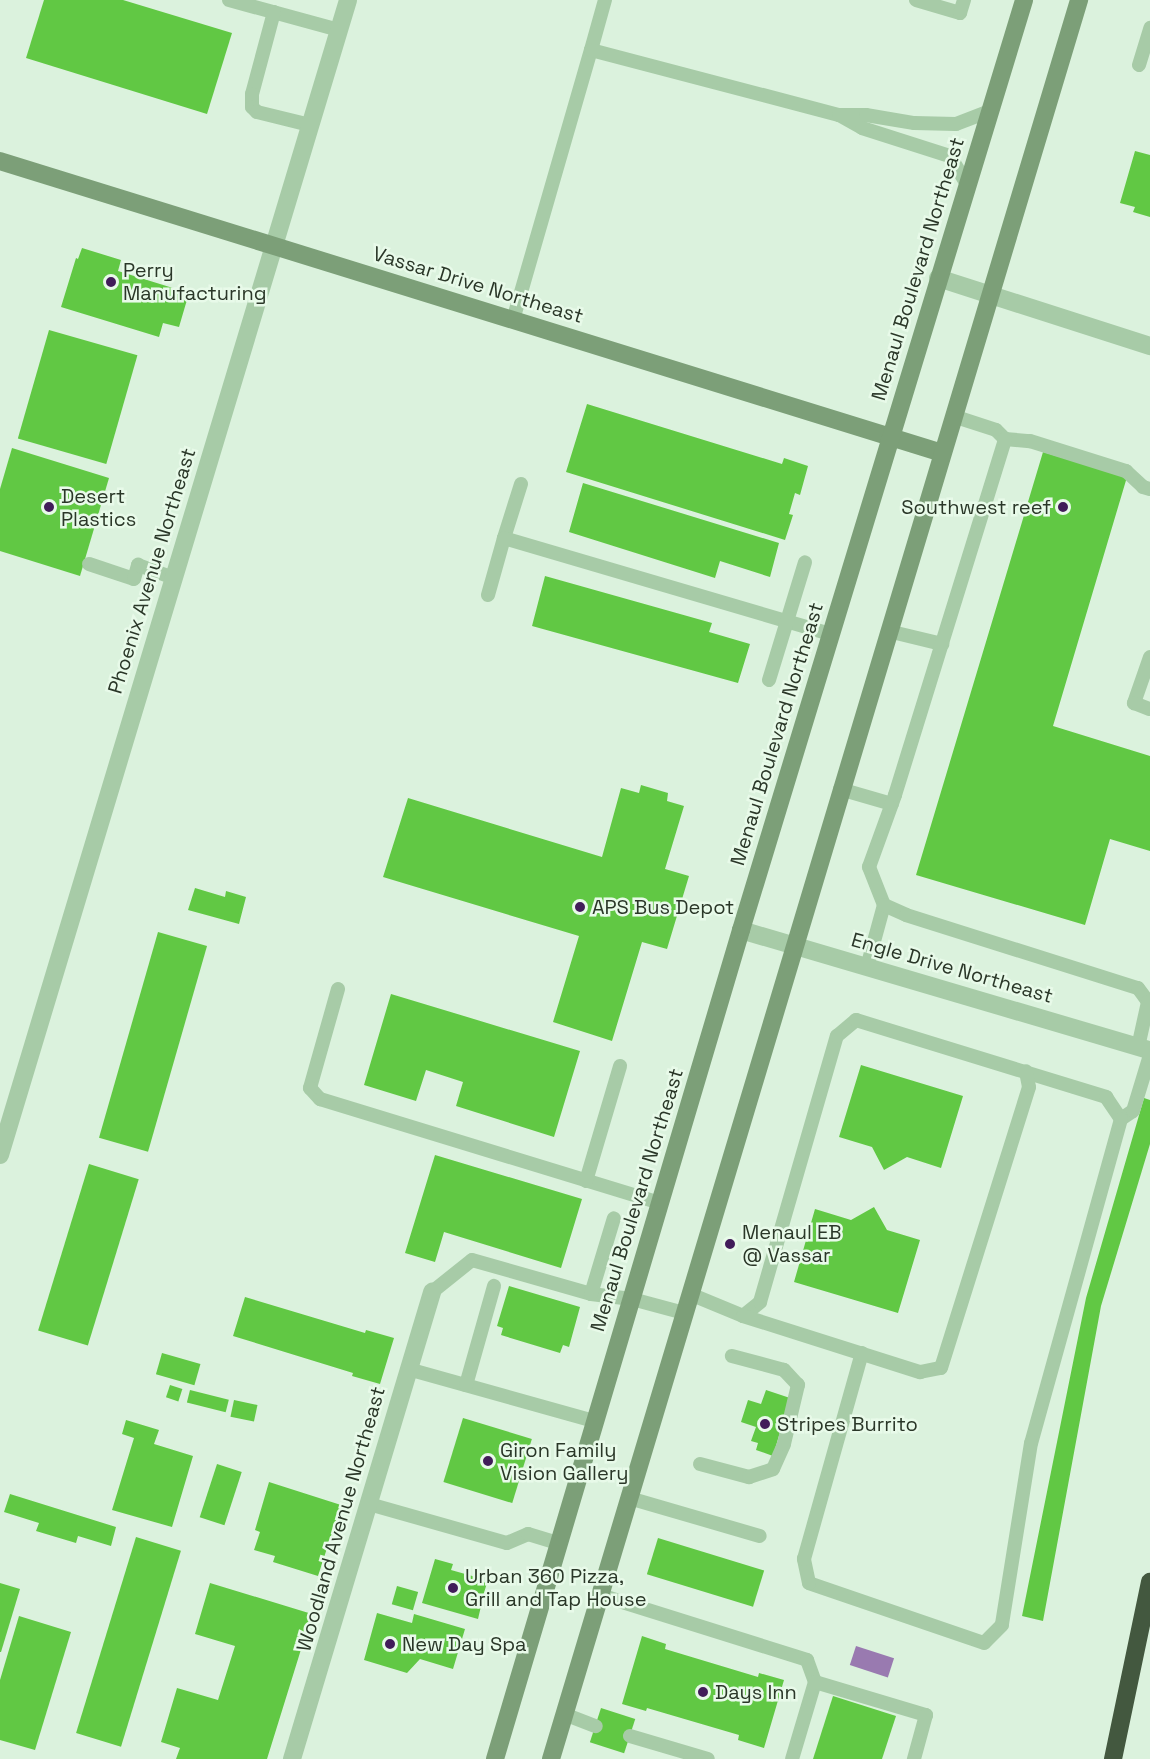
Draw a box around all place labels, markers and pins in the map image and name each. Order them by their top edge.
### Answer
place label: Perry Manufacturing [123,258,267,305]
marker: Perry Manufacturing [104,275,118,289]
place label: Desert Plastics [61,484,136,531]
place label: Southwest reef [901,495,1051,519]
marker: Desert Plastics [42,500,56,514]
marker: Southwest reef [1056,500,1070,514]
place label: APS Bus Depot [592,895,734,919]
marker: APS Bus Depot [573,900,587,914]
place label: Menaul EB @ Vassar [742,1220,841,1267]
marker: Menaul EB @ Vassar [723,1237,737,1251]
place label: Stripes Burrito [777,1412,918,1436]
marker: Stripes Burrito [758,1417,772,1431]
place label: Giron Family Vision Gallery [500,1438,629,1485]
marker: Giron Family Vision Gallery [481,1454,495,1468]
place label: Urban 360 Pizza, Grill and Tap House [465,1564,647,1611]
marker: Urban 360 Pizza, Grill and Tap House [446,1581,460,1595]
place label: New Day Spa [402,1632,527,1656]
marker: New Day Spa [383,1637,397,1651]
place label: Days Inn [715,1680,797,1704]
marker: Days Inn [696,1685,710,1699]

